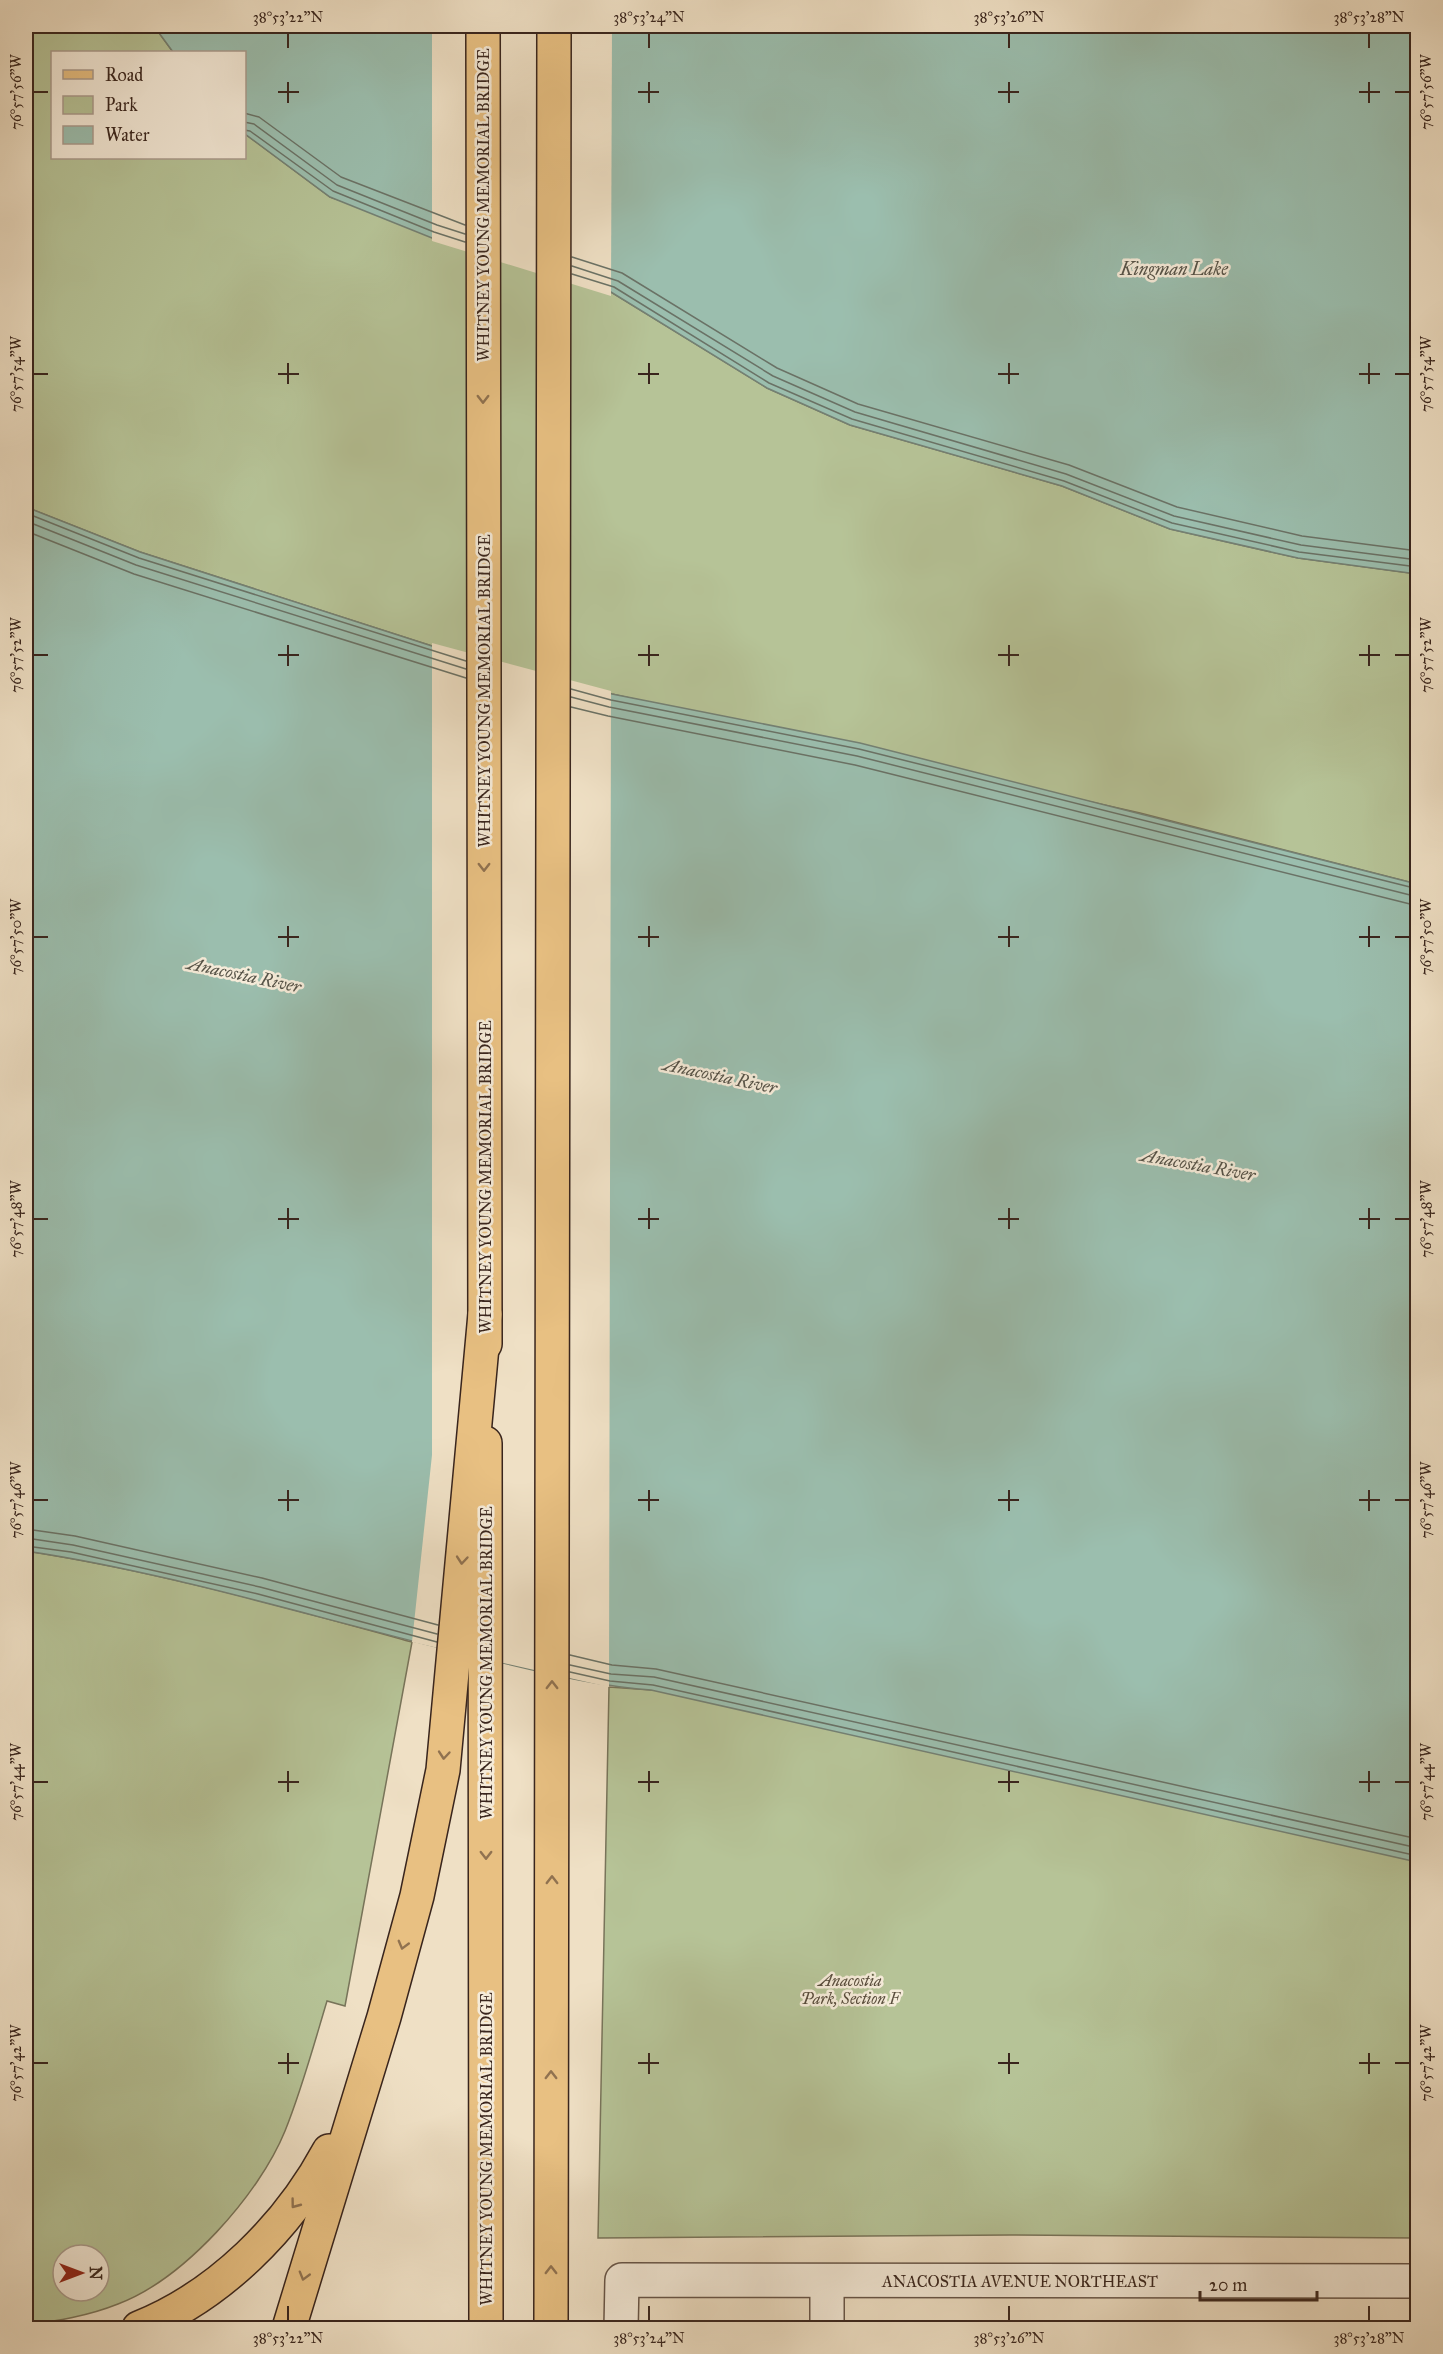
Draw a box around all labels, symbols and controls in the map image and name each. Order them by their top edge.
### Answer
text: 38°53'22"N [253,8,324,26]
text: 38°53'24"N [613,8,685,26]
text: 38°53'26"N [974,8,1045,26]
text: 38°53'28"N [1333,8,1405,26]
street label: WHITNEY YOUNG MEMORIAL BRIDGE [474,48,493,362]
legend [51,51,246,159]
text: 76°57'56"W [7,53,25,130]
text: 76°57'56"W [1417,53,1435,130]
text: Road [105,64,143,86]
text: Park [105,94,138,116]
text: Water [105,124,150,146]
water label: Kingman Lake [1119,258,1229,280]
text: 76°57'54"W [7,335,25,412]
text: 76°57'54"W [1417,335,1435,412]
one-way arrow [477,394,489,403]
street label: WHITNEY YOUNG MEMORIAL BRIDGE [475,534,494,848]
text: 76°57'52"W [7,617,25,693]
text: 76°57'52"W [1417,617,1435,693]
one-way arrow [478,862,490,871]
text: 76°57'50"W [7,898,25,975]
text: 76°57'50"W [1417,898,1435,975]
water label: Anacostia River [183,952,304,998]
street label: WHITNEY YOUNG MEMORIAL BRIDGE [476,1020,495,1334]
water label: Anacostia River [659,1053,780,1099]
water label: Anacostia River [1137,1144,1258,1186]
text: 76°57'48"W [7,1180,25,1258]
text: 76°57'48"W [1417,1180,1435,1258]
text: 76°57'46"W [7,1461,25,1539]
text: 76°57'46"W [1417,1461,1435,1539]
street label: WHITNEY YOUNG MEMORIAL BRIDGE [477,1506,496,1820]
one-way arrow [456,1556,469,1565]
one-way arrow [546,1681,558,1690]
text: 76°57'44"W [7,1742,25,1821]
text: 76°57'44"W [1417,1742,1435,1821]
one-way arrow [438,1750,451,1759]
one-way arrow [480,1851,492,1860]
one-way arrow [546,1876,558,1885]
one-way arrow [398,1940,411,1950]
park label: Anacostia Park, Section F [801,1971,901,2008]
street label: WHITNEY YOUNG MEMORIAL BRIDGE [477,1992,496,2306]
text: 76°57'42"W [7,2024,25,2101]
text: 76°57'42"W [1417,2024,1435,2101]
one-way arrow [545,2071,557,2080]
one-way arrow [291,2197,302,2208]
north arrow [51,2243,111,2303]
scale bar [1200,2264,1317,2302]
text: N [86,2266,105,2280]
one-way arrow [545,2266,557,2275]
one-way arrow [299,2270,311,2281]
street label: ANACOSTIA AVENUE NORTHEAST [881,2272,1158,2291]
text: 20 m [1209,2274,1247,2296]
text: 38°53'22"N [253,2329,324,2347]
text: 38°53'24"N [613,2329,685,2347]
text: 38°53'26"N [974,2329,1045,2347]
text: 38°53'28"N [1333,2329,1405,2347]

